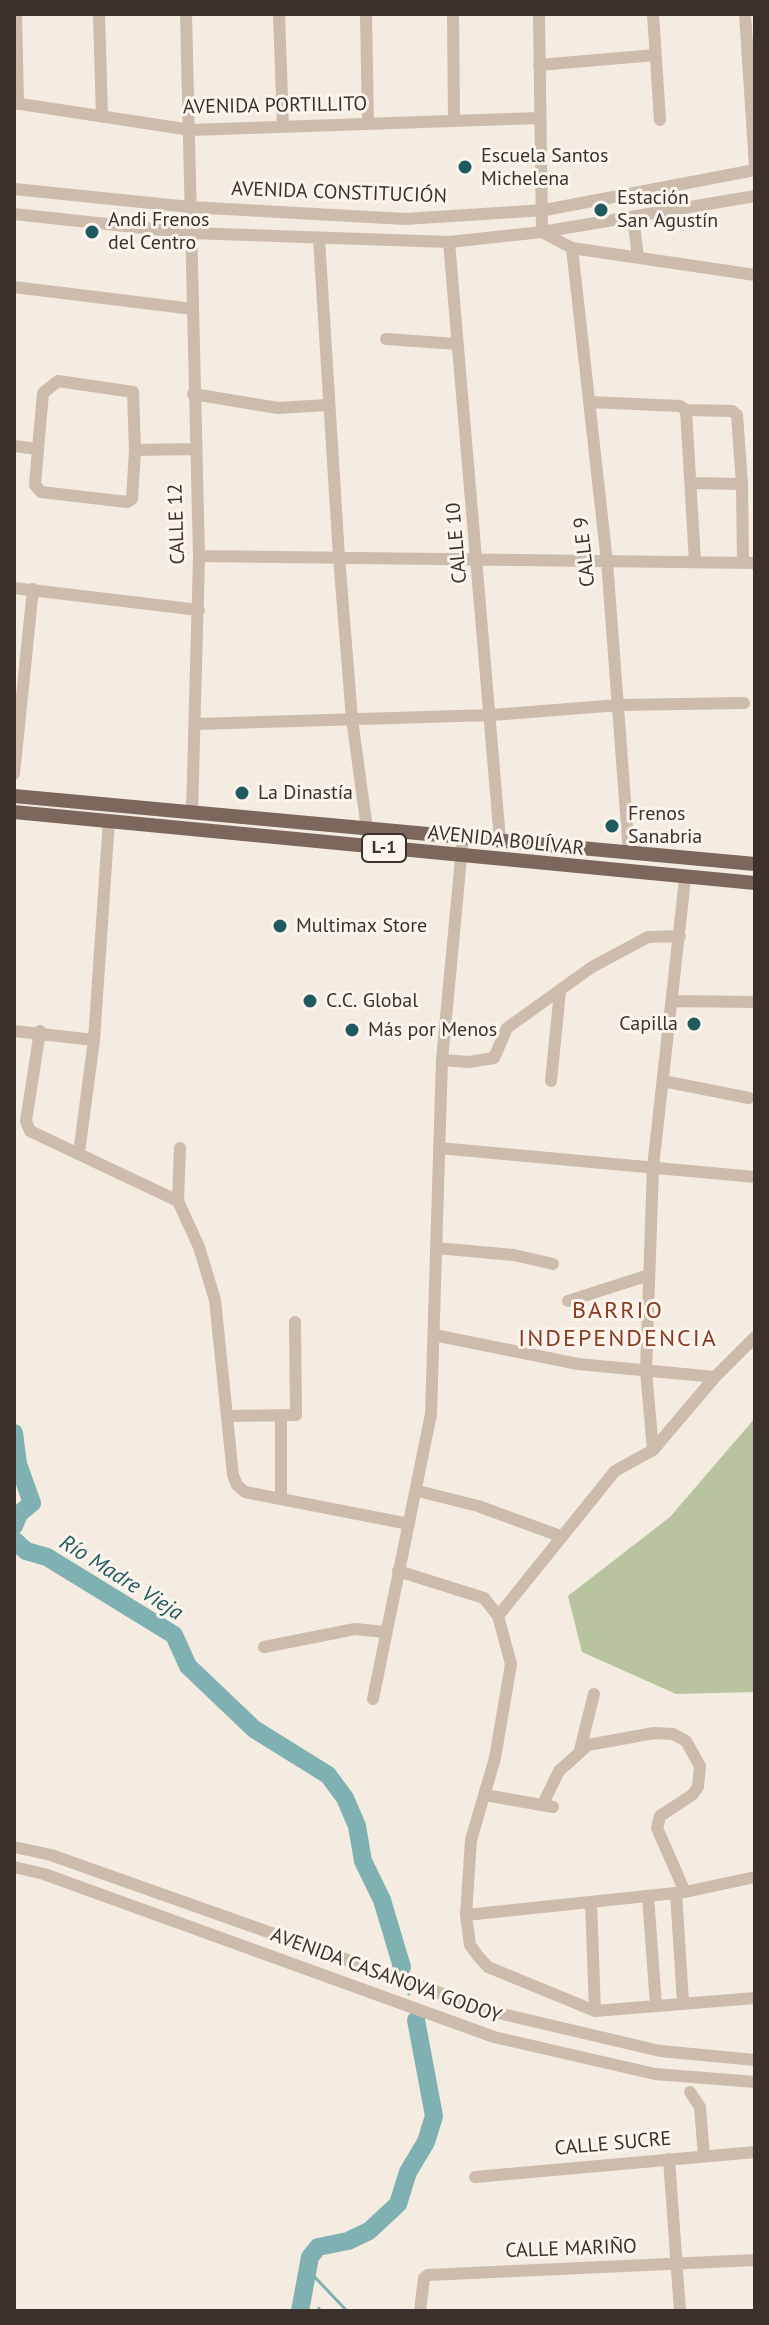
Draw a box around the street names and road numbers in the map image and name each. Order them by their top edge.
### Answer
street label: AVENIDA PORTILLITO [183,92,367,120]
street label: AVENIDA CONSTITUCIÓN [231,177,447,209]
street label: CALLE 12 [164,483,190,565]
street label: CALLE 10 [442,502,472,584]
street label: CALLE 9 [569,516,601,588]
street label: AVENIDA BOLÍVAR [426,821,586,861]
road number: L-1 [362,834,406,862]
street label: AVENIDA CASANOVA GODOY [267,1923,505,2029]
street label: CALLE SUCRE [554,2127,672,2161]
street label: CALLE MARIÑO [505,2235,637,2263]

